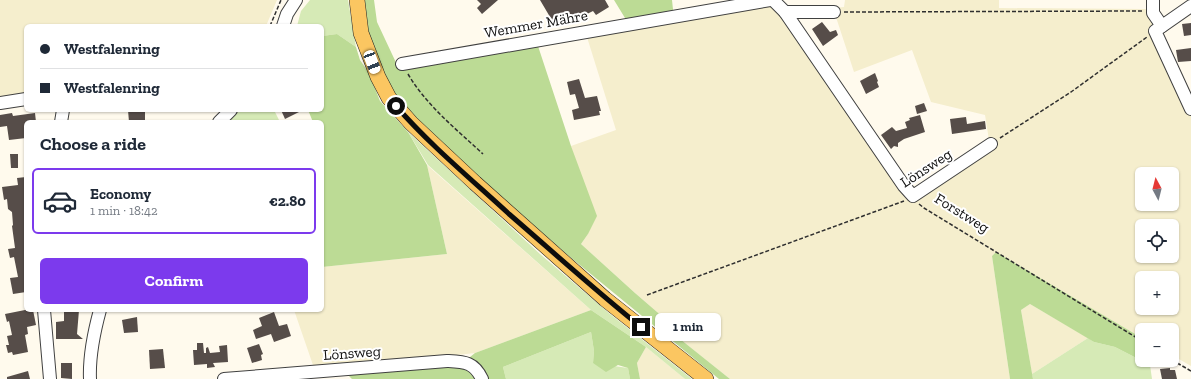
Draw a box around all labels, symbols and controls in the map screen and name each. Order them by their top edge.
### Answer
street label: Wemmer Mähre [483,6,589,42]
text: Westfalenring [64,40,160,58]
car [362,49,382,75]
text: Westfalenring [64,79,160,97]
route start [387,97,405,115]
text: Choose a ride [40,133,146,155]
street label: Lönsweg [897,145,955,191]
north arrow [1135,167,1179,211]
map controls [1135,167,1179,367]
icon: car [42,183,78,219]
text: Economy [90,185,151,203]
street label: Forstweg [931,189,993,237]
text: €2.80 [269,192,306,210]
text: 1 min · 18:42 [90,203,158,218]
button: locate [1135,219,1179,263]
button: Confirm [40,258,308,304]
button: + [1135,271,1179,315]
callout: 1 min [655,313,721,341]
route end [632,318,650,336]
text: 1 min [673,319,703,334]
button: − [1135,323,1179,367]
street label: Lönsweg [323,342,381,364]

